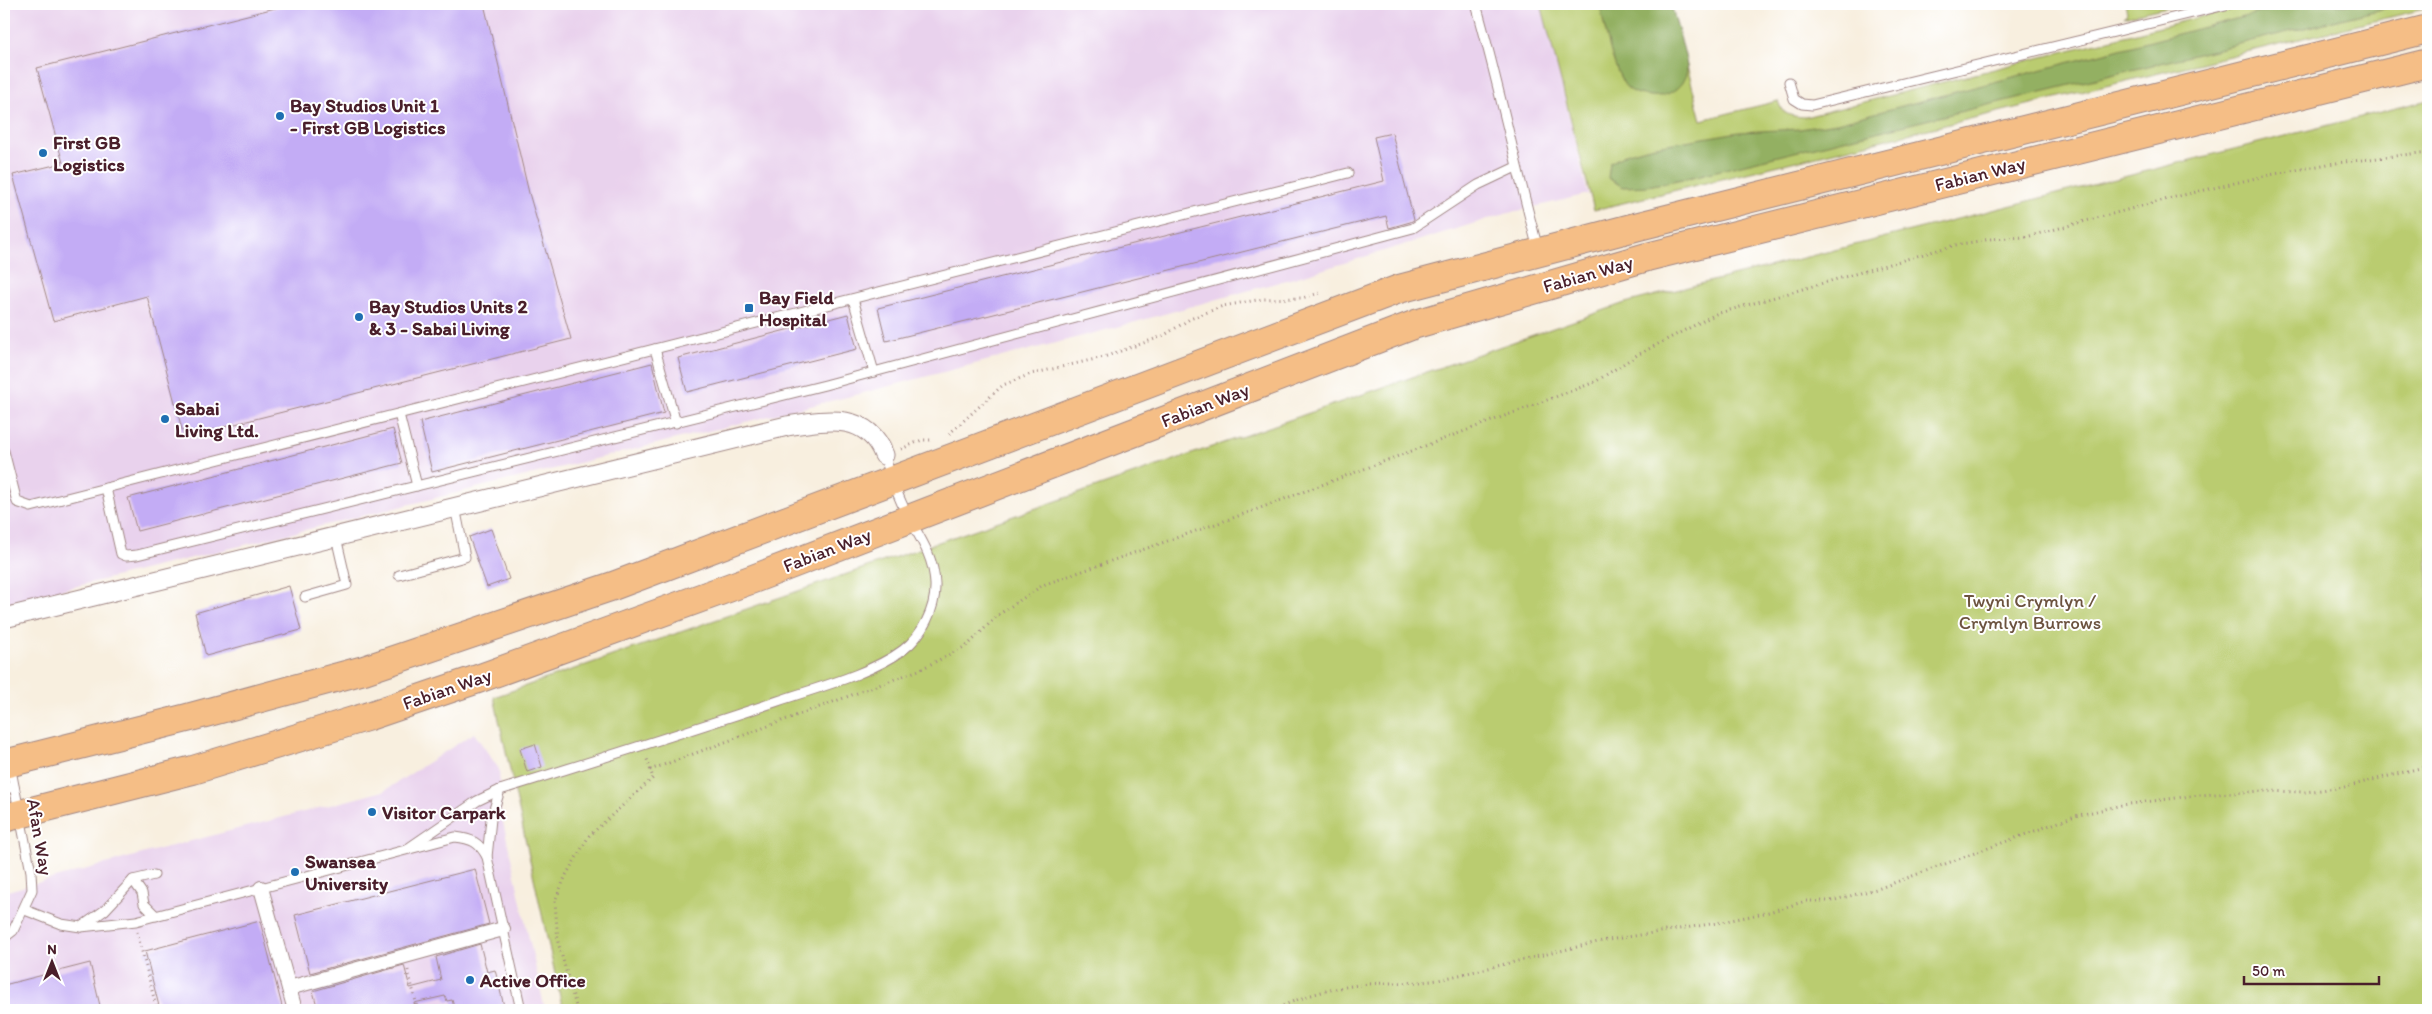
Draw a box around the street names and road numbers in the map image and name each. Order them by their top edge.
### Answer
street label: Fabian Way [1932,152,2028,196]
street label: Fabian Way [1540,250,1636,298]
street label: Fabian Way [1158,378,1252,432]
street label: Fabian Way [780,523,874,577]
street label: Fabian Way [400,663,494,715]
street label: Afan Way [22,797,58,877]

